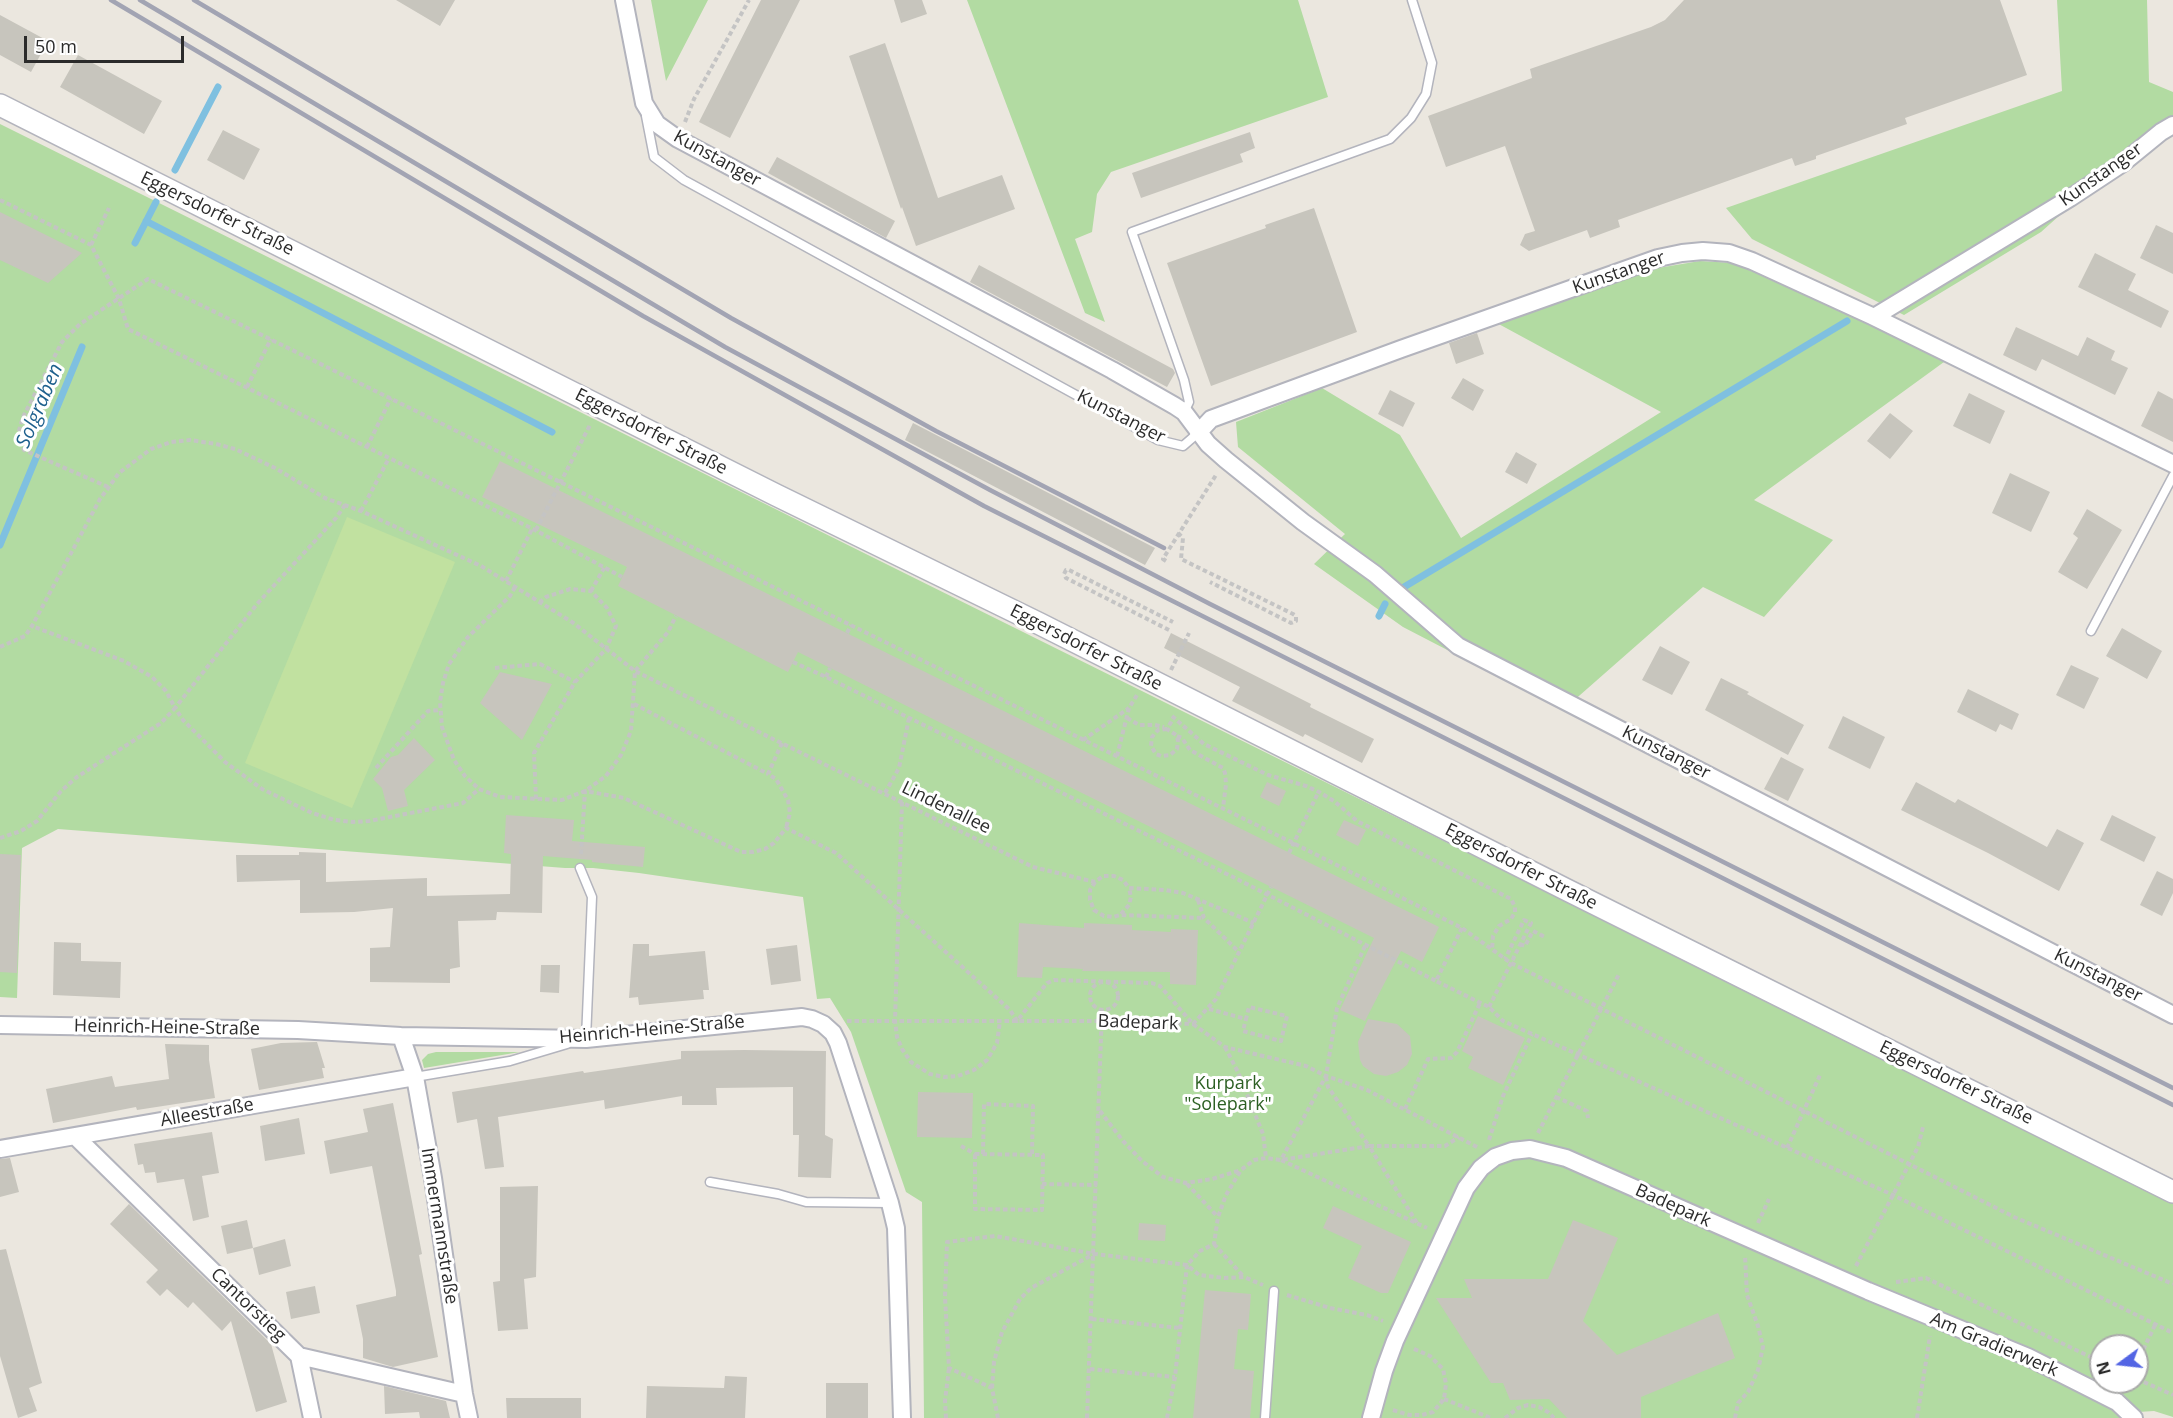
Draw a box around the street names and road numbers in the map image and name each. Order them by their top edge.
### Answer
street label: Kunstanger [670,126,764,192]
street label: Kunstanger [2055,139,2147,211]
street label: Eggersdorfer Straße [137,167,297,261]
street label: Kunstanger [1570,247,1668,299]
street label: Eggersdorfer Straße [571,384,731,480]
street label: Kunstanger [1073,386,1169,448]
street label: Eggersdorfer Straße [1006,600,1166,696]
street label: Kunstanger [1618,722,1714,784]
street label: Lindenallee [898,777,994,839]
street label: Eggersdorfer Straße [1441,819,1601,915]
street label: Kunstanger [2050,945,2146,1007]
street label: Heinrich-Heine-Straße [558,1011,746,1049]
street label: Badepark [1097,1011,1179,1035]
street label: Heinrich-Heine-Straße [74,1016,260,1040]
street label: Eggersdorfer Straße [1876,1036,2036,1130]
street label: Alleestraße [159,1094,255,1132]
street label: Immermannstraße [416,1146,462,1306]
street label: Badepark [1632,1180,1714,1232]
street label: Cantorstieg [206,1264,290,1346]
street label: Am Gradierwerk [1927,1308,2061,1382]

